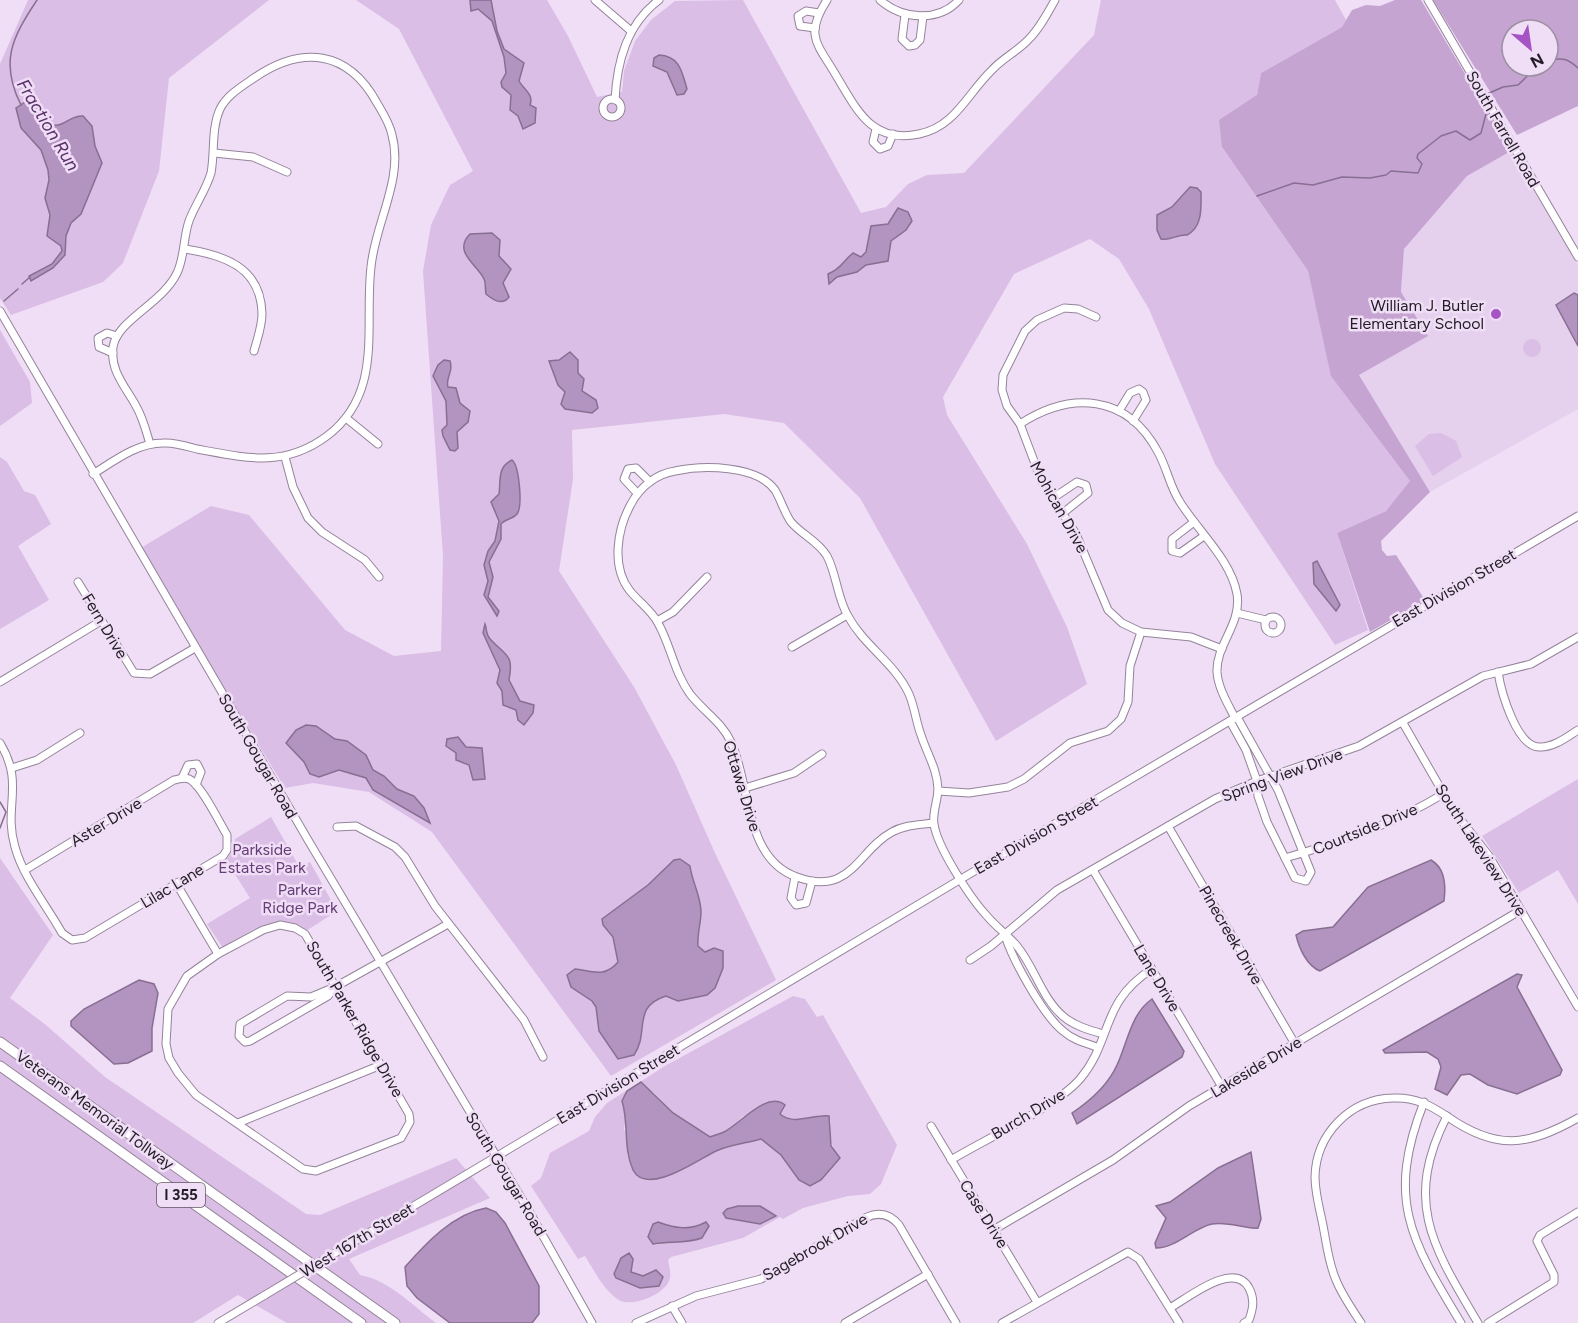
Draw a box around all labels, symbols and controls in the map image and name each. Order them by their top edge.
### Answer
north arrow [1500,18,1560,78]
text: N [1527,49,1547,72]
street label: South Farrell Road [1462,67,1544,191]
water label: Fraction Run [12,75,84,175]
place label: William J. Butler Elementary School [1350,296,1485,333]
marker: William J. Butler Elementary School [1489,307,1503,321]
street label: Mohican Drive [1026,458,1092,557]
street label: East Division Street [1389,545,1519,631]
street label: Fern Drive [78,590,132,662]
street label: South Gougar Road [215,690,301,822]
street label: Ottawa Drive [719,738,765,834]
street label: Spring View Drive [1219,744,1345,806]
street label: South Lakeview Drive [1431,780,1531,920]
street label: East Division Street [971,792,1101,878]
street label: Aster Drive [67,793,145,851]
street label: Courtside Drive [1310,799,1420,859]
park label: Parkside Estates Park [218,840,306,877]
street label: Lilac Lane [137,860,207,912]
park label: Parker Ridge Park [262,880,338,917]
street label: Pinecreek Drive [1195,882,1267,988]
street label: South Parker Ridge Drive [302,937,408,1101]
street label: Lane Drive [1130,941,1185,1015]
street label: Lakeside Drive [1207,1032,1305,1102]
street label: East Division Street [553,1040,683,1128]
street label: Veterans Memorial Tollway [12,1046,178,1174]
street label: Burch Drive [988,1084,1069,1143]
street label: South Gougar Road [462,1109,550,1239]
street label: Case Drive [956,1176,1013,1252]
road number: I 355 [157,1183,205,1207]
street label: West 167th Street [297,1199,417,1281]
street label: Sagebrook Drive [759,1209,871,1285]

